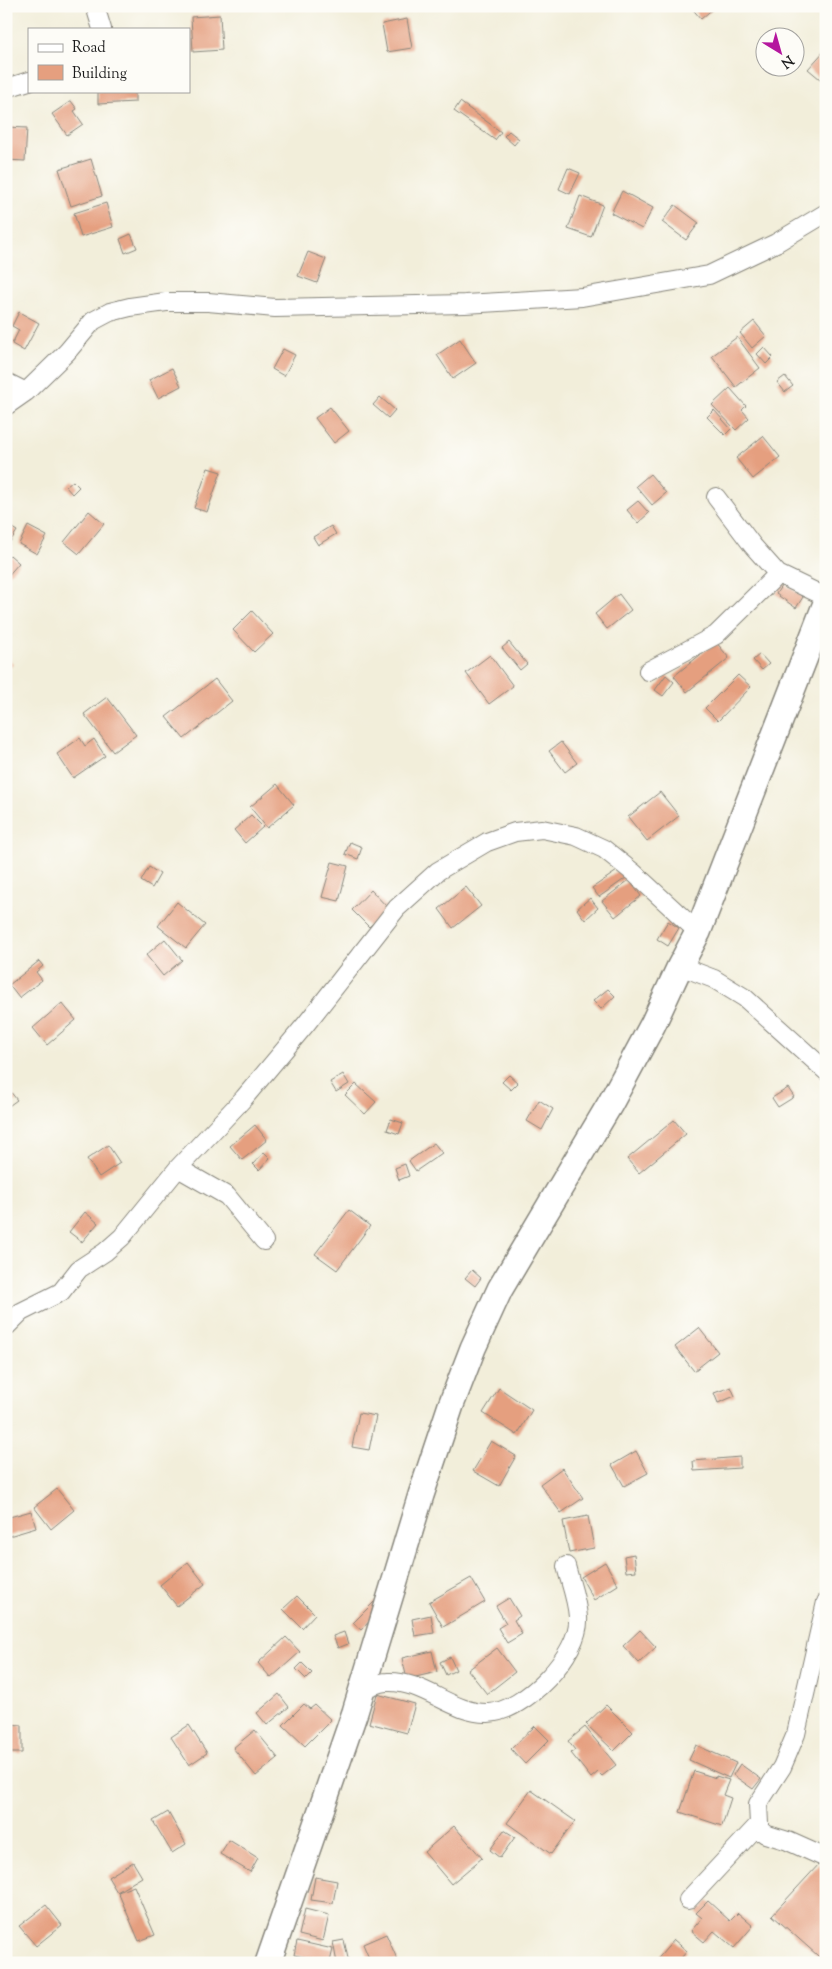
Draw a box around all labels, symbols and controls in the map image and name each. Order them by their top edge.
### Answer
legend [28,28,190,92]
north arrow [754,28,804,78]
text: Road [72,38,106,59]
text: N [776,49,797,72]
text: Building [72,64,127,85]

